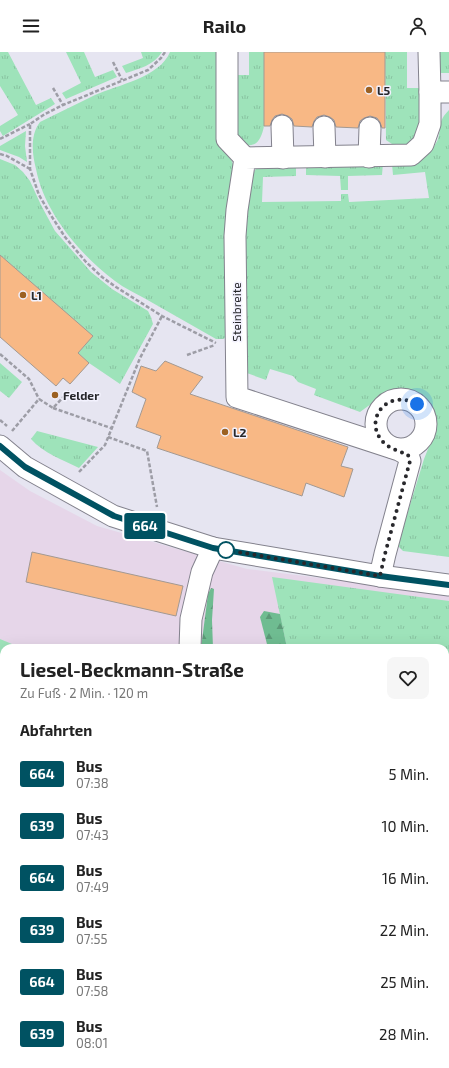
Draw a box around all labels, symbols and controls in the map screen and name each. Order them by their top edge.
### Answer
icon: menu [20,15,42,37]
text: Railo [203,15,246,37]
icon: person [407,15,429,37]
place label: L5 [377,83,390,97]
marker: L5 [364,85,374,95]
street label: Steinbreite [229,282,243,342]
place label: L1 [31,288,42,302]
marker: L1 [18,290,28,300]
place label: Felder [63,388,99,402]
marker: Felder [50,390,60,400]
your location [407,394,427,414]
place label: L2 [233,425,246,439]
marker: L2 [220,427,230,437]
line badge: 664 [122,513,168,539]
text: 664 [132,517,158,534]
unlabelled marker [217,541,235,559]
button: heart [387,657,429,699]
text: Liesel-Beckmann-Straße [20,658,244,681]
text: Zu Fuß · 2 Min. · 120 m [20,685,148,701]
text: Abfahrten [20,721,92,739]
text: Bus [76,757,102,775]
text: 664 [29,765,55,782]
text: 5 Min. [389,765,429,783]
text: 07:38 [76,775,109,791]
text: Bus [76,809,102,827]
text: 639 [30,817,54,834]
text: 10 Min. [382,817,429,835]
text: 07:43 [76,827,109,843]
text: Bus [76,861,102,879]
text: 664 [29,869,55,886]
text: 16 Min. [382,869,429,887]
text: 07:49 [76,879,109,895]
text: Bus [76,913,102,931]
text: 639 [30,921,54,938]
text: 22 Min. [380,921,429,939]
text: 07:55 [76,931,108,947]
text: Bus [76,965,102,983]
text: 664 [29,973,55,990]
text: 25 Min. [380,973,429,991]
text: 07:58 [76,983,108,999]
text: Bus [76,1017,102,1035]
text: 639 [30,1025,54,1042]
text: 28 Min. [379,1025,429,1043]
text: 08:01 [76,1035,108,1051]

